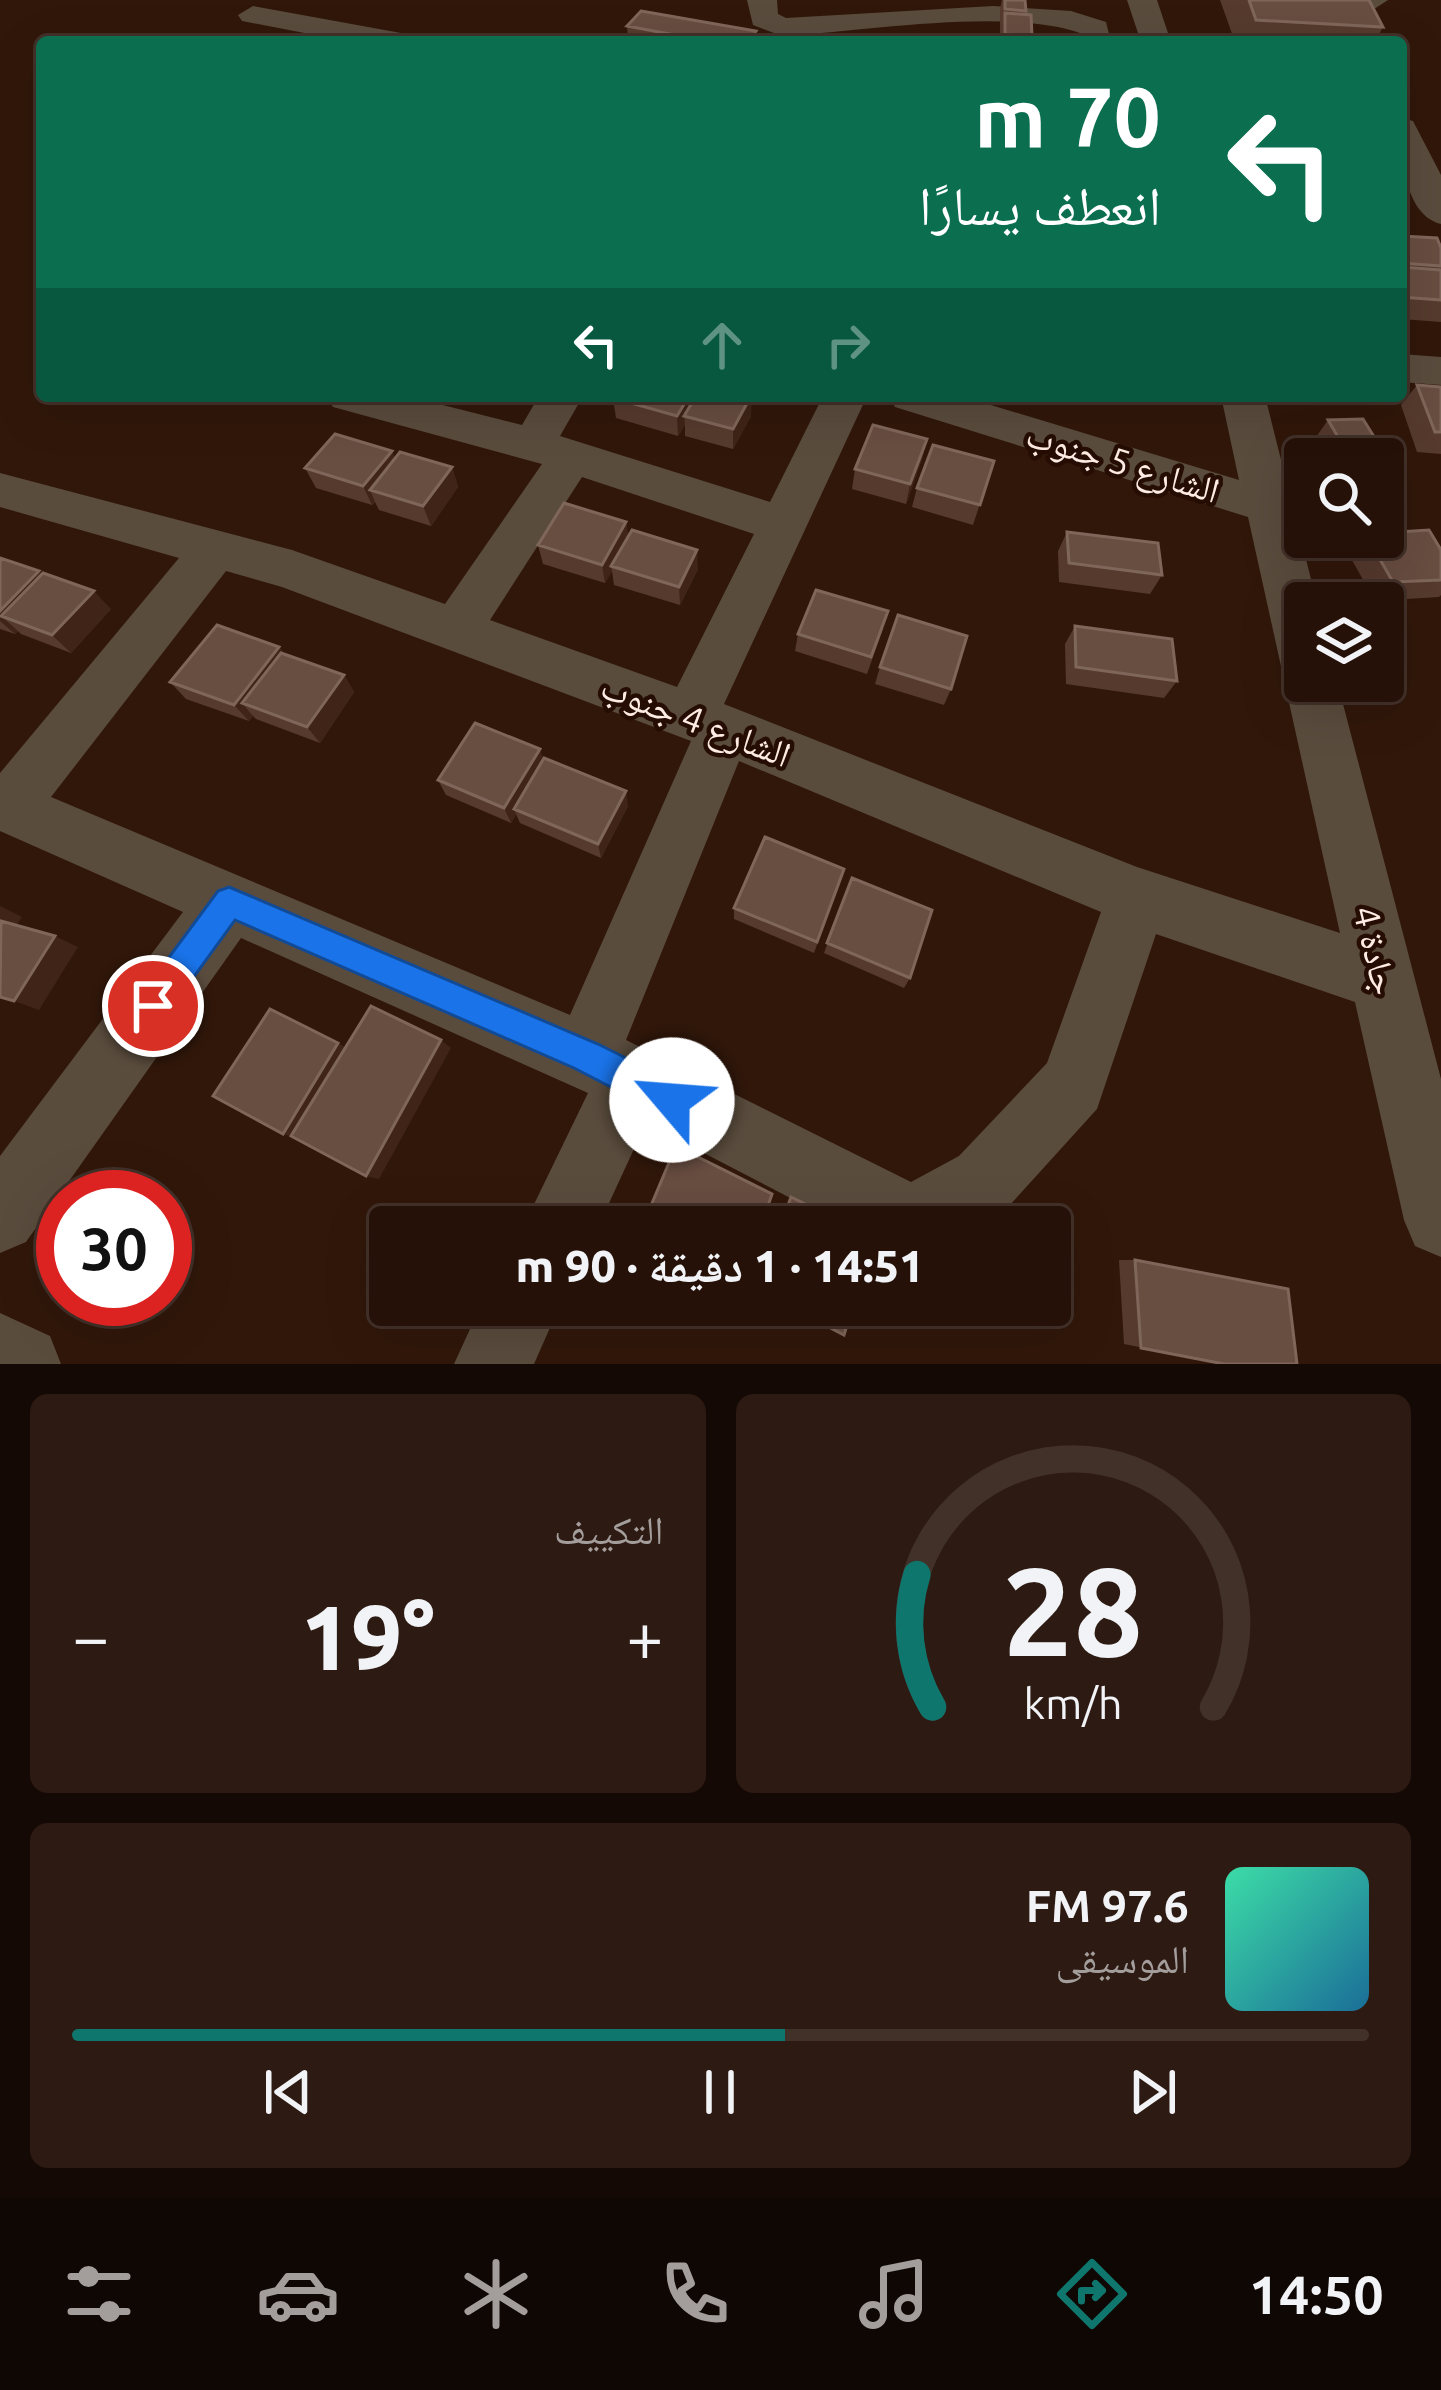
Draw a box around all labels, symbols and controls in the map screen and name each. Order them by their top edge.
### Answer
text: 70 m [974,69,1161,163]
icon: left [1203,84,1359,240]
text: انعطف يسارًا [919,175,1161,235]
icon: left [563,312,629,378]
icon: ahead [689,312,755,378]
icon: right [815,312,881,378]
street label: الشارع 5 جنوب [1021,413,1225,513]
map controls [1284,438,1404,702]
button: search [1284,438,1404,558]
button: layers [1284,582,1404,702]
street label: الشارع 4 جنوب [595,665,797,777]
street label: جادة 4 [1345,901,1407,999]
pin [102,955,204,1057]
icon: arrive [120,973,186,1039]
position arrow [609,1037,735,1163]
speed limit sign: 30 [36,1170,192,1326]
text: 14:51 · 1 دقيقة · 90 m [515,1240,925,1291]
text: التكييف [554,1508,664,1551]
text: 28 [1003,1540,1144,1680]
text: 19° [301,1586,435,1687]
text: − [72,1599,109,1673]
text: + [626,1599,663,1673]
text: km/h [1024,1678,1123,1726]
text: 97.6 FM [1026,1880,1189,1931]
text: الموسيقى [1056,1937,1189,1980]
icon: previous [255,2059,321,2125]
icon: pause [687,2059,753,2125]
icon: next [1120,2059,1186,2125]
icon: filters [57,2252,141,2336]
icon: car [256,2252,340,2336]
icon: climate [454,2252,538,2336]
icon: phone [653,2252,737,2336]
icon: music [852,2252,936,2336]
icon: directions [1050,2252,1134,2336]
text: 14:50 [1249,2264,1384,2324]

